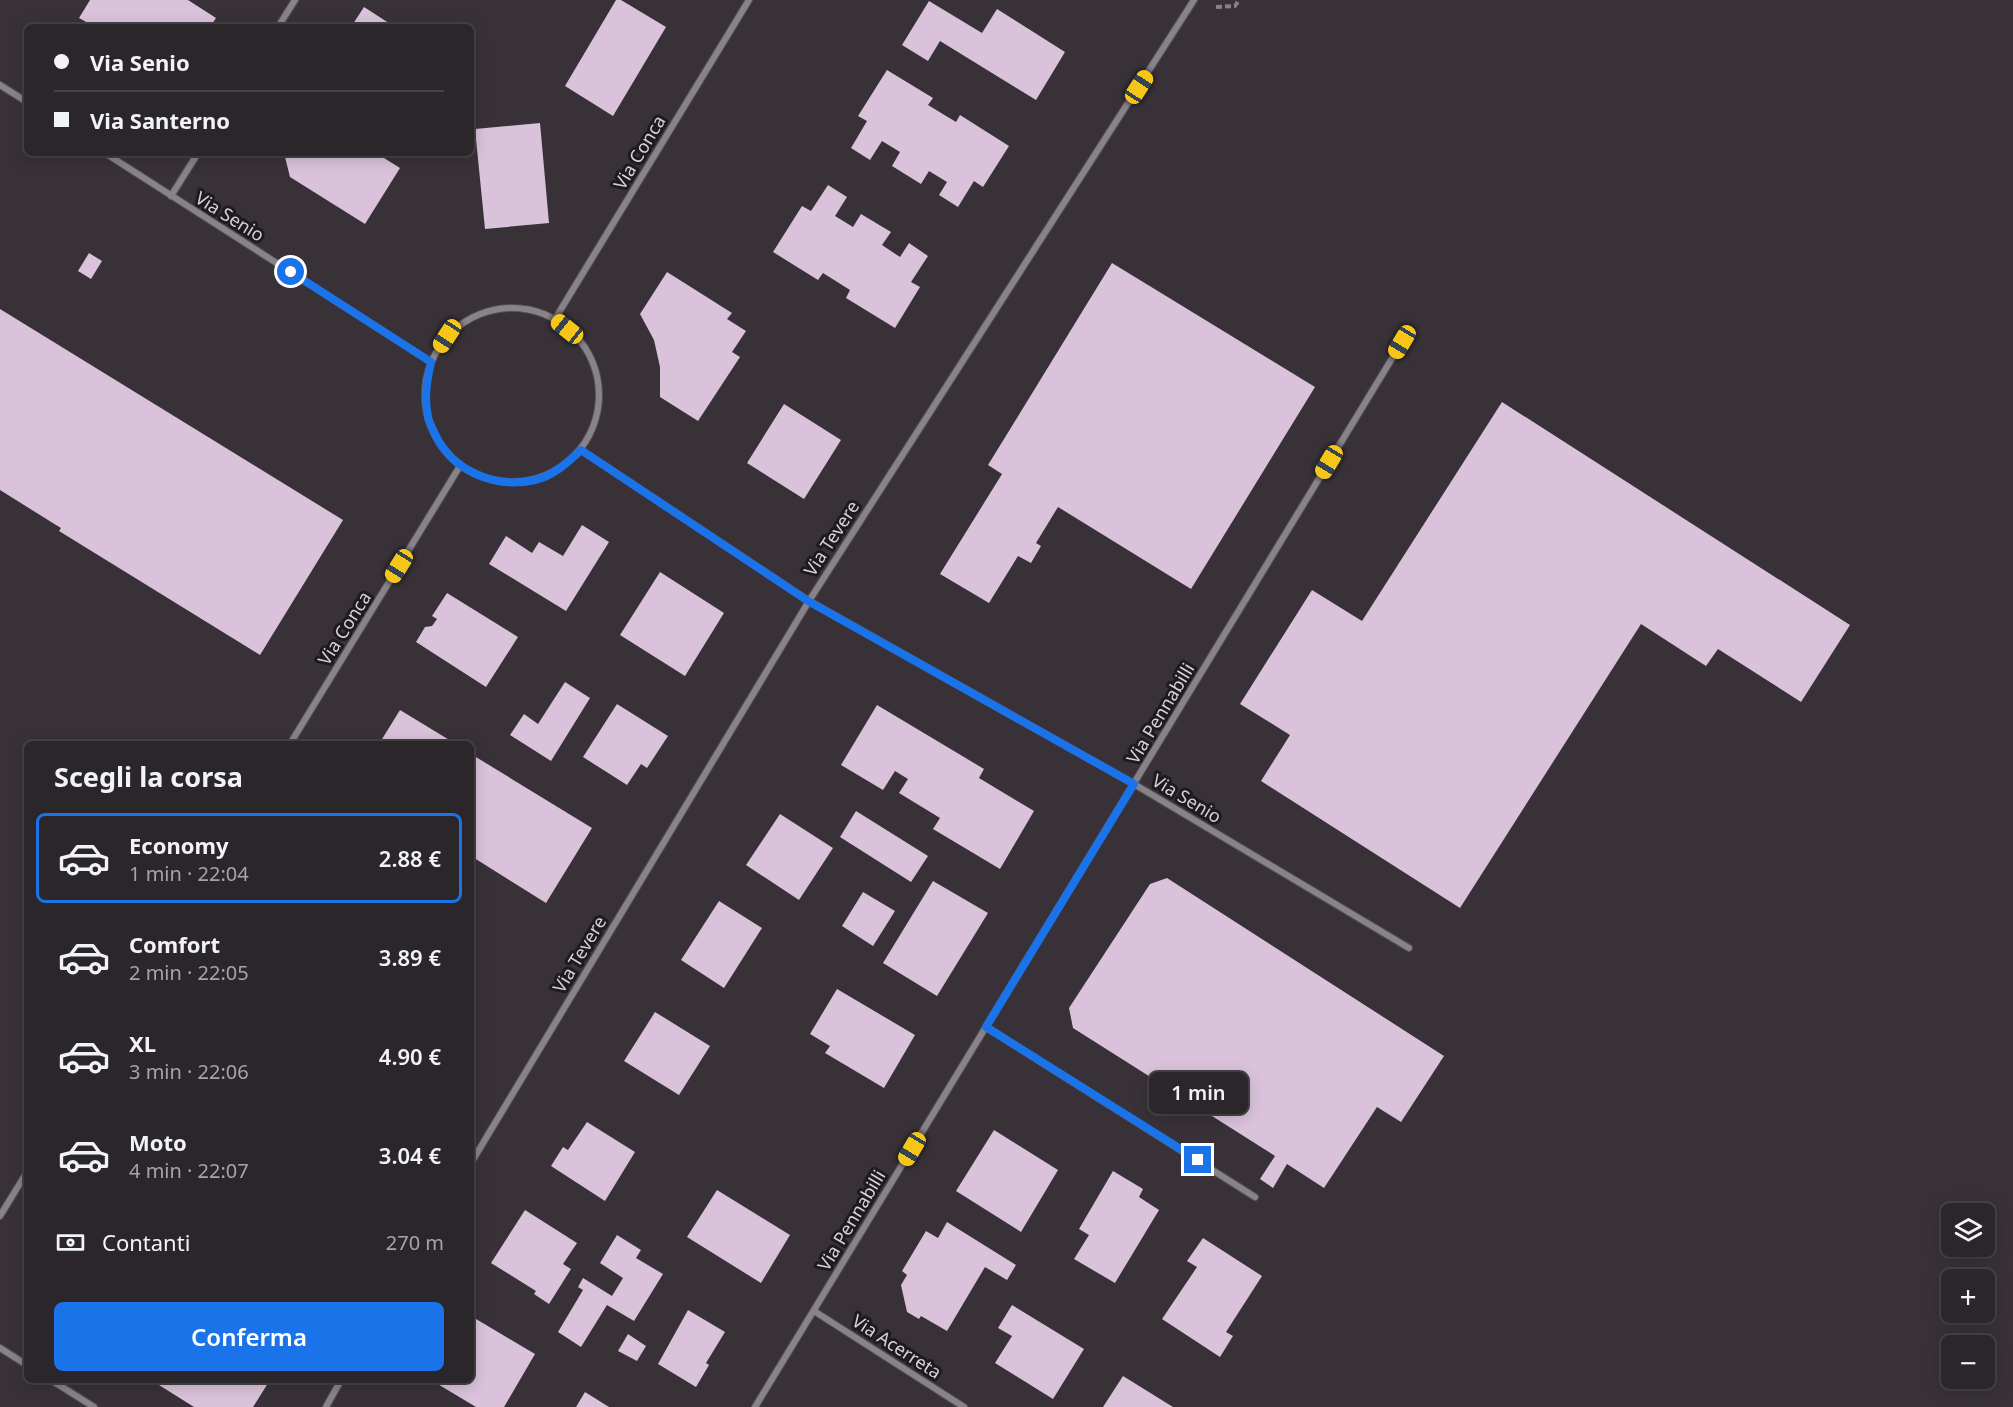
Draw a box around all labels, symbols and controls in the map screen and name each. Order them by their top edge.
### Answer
text: Via Senio [90,47,190,77]
car [1122,67,1156,107]
text: Via Santerno [90,105,230,135]
street label: Via Conca [608,111,670,193]
street label: Via Senio [191,185,269,247]
route start [277,258,304,285]
car [547,311,587,347]
car [430,316,464,356]
car [1385,322,1419,362]
car [1312,442,1346,482]
street label: Via Tevere [798,496,864,580]
car [382,546,416,586]
street label: Via Conca [312,587,376,669]
street label: Via Pennabilli [1121,658,1199,768]
text: Scegli la corsa [54,758,243,795]
street label: Via Senio [1148,768,1226,828]
text: Economy [129,830,228,860]
icon: car [57,831,111,885]
text: 2.88 € [379,843,441,873]
text: 1 min · 22:04 [129,860,249,887]
street label: Via Tevere [547,911,611,997]
text: Comfort [129,929,220,959]
icon: car [57,930,111,984]
text: 3.89 € [379,942,441,972]
text: 2 min · 22:05 [129,959,249,986]
text: XL [129,1028,156,1058]
icon: car [57,1029,111,1083]
text: 4.90 € [379,1041,441,1071]
text: 3 min · 22:06 [129,1058,249,1085]
callout: 1 min [1148,1073,1248,1115]
text: 1 min [1171,1079,1226,1106]
text: Moto [129,1127,187,1157]
icon: car [57,1128,111,1182]
car [895,1129,929,1169]
text: 3.04 € [379,1140,441,1170]
route end [1184,1146,1211,1173]
text: 4 min · 22:07 [129,1157,249,1184]
street label: Via Pennabilli [812,1165,890,1275]
map controls [1941,1203,1995,1389]
button: layers [1941,1203,1995,1257]
icon: cash [54,1226,87,1259]
text: Contanti [102,1227,190,1257]
text: 270 m [386,1229,444,1256]
button: + [1941,1269,1995,1323]
button: Conferma [54,1302,444,1371]
street label: Via Acerreta [848,1308,946,1384]
button: − [1941,1335,1995,1389]

